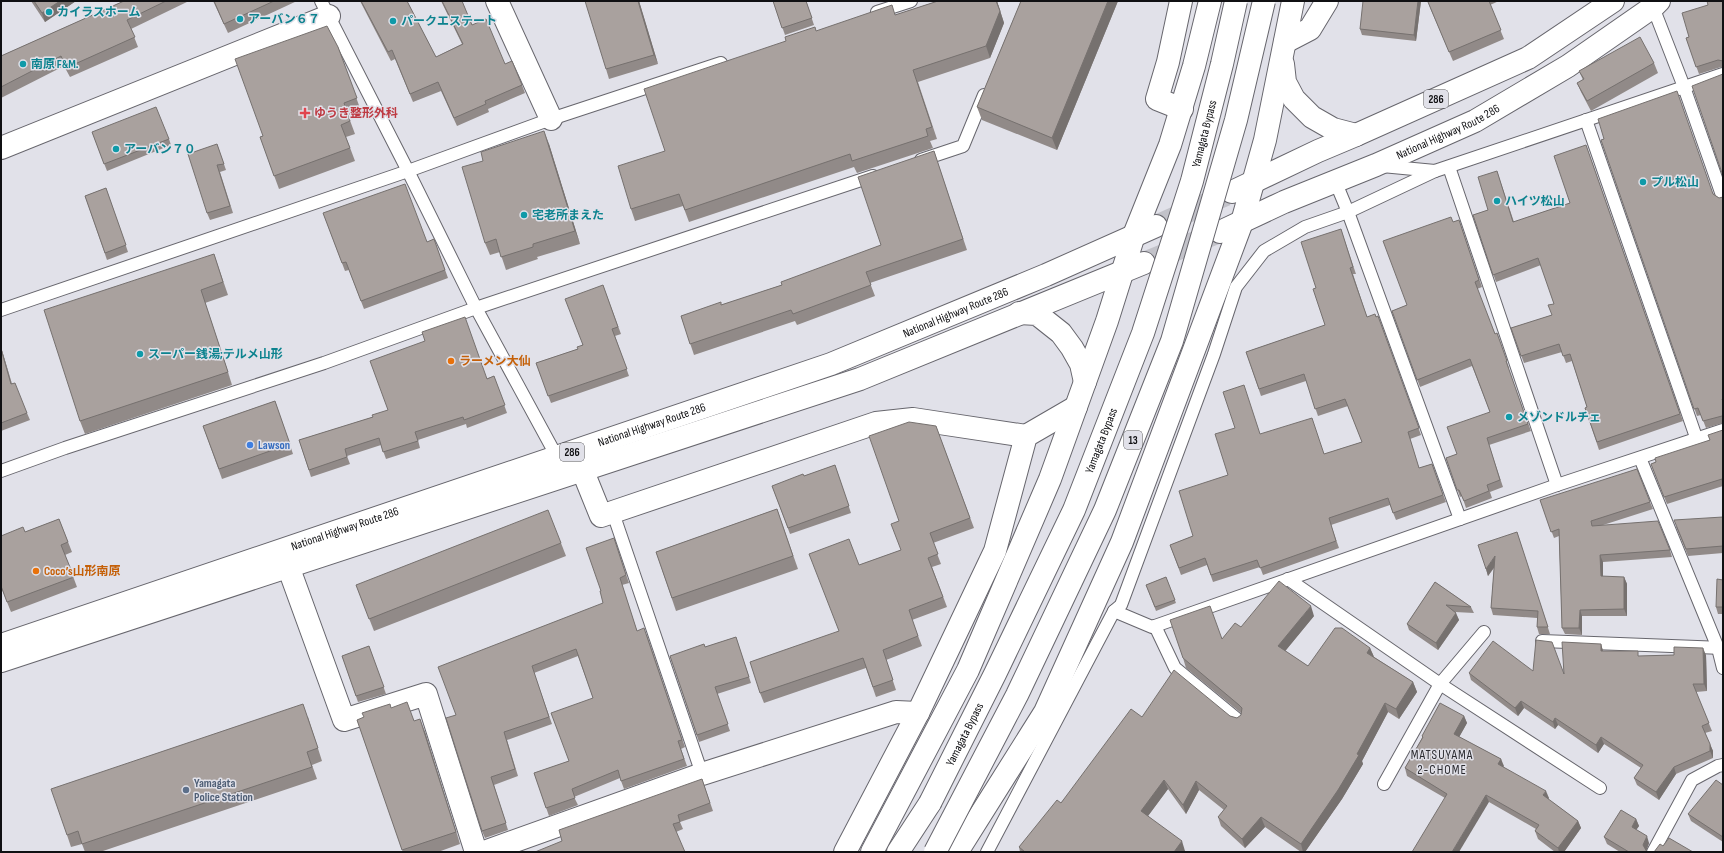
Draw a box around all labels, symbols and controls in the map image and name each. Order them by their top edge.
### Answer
place label: カイラスホーム [57,5,140,20]
marker: カイラスホーム [44,7,54,17]
place label: アーバン６７ [248,12,320,27]
marker: アーバン６７ [235,14,245,24]
place label: パークエステート [401,14,497,29]
marker: パークエステート [388,16,398,26]
place label: 南原 F&M. [31,57,79,72]
marker: 南原 F&M. [18,59,28,69]
road number: 286 [1424,90,1448,108]
street label: Yamagata Bypass [1189,99,1220,169]
street label: National Highway Route 286 [1394,101,1502,163]
place label: ゆうき整形外科 [314,106,398,121]
marker: ゆうき整形外科 [299,107,311,119]
place label: アーバン７０ [124,142,196,157]
marker: アーバン７０ [111,144,121,154]
place label: プル松山 [1651,175,1699,190]
marker: プル松山 [1638,177,1648,187]
place label: ハイツ松山 [1505,194,1565,209]
marker: ハイツ松山 [1492,196,1502,206]
place label: 宅老所まえた [532,208,604,223]
marker: 宅老所まえた [519,210,529,220]
street label: National Highway Route 286 [901,284,1011,341]
place label: スーパー銭湯;テルメ山形 [148,347,283,362]
marker: スーパー銭湯;テルメ山形 [135,349,145,359]
place label: ラーメン大仙 [459,354,531,369]
marker: ラーメン大仙 [446,356,456,366]
street label: National Highway Route 286 [596,400,708,450]
street label: Yamagata Bypass [1082,406,1121,476]
place label: メゾンドルチェ [1517,410,1601,425]
marker: メゾンドルチェ [1504,412,1514,422]
road number: 13 [1124,431,1142,449]
place label: Lawson [258,438,290,453]
marker: Lawson [245,440,255,450]
road number: 286 [560,443,584,461]
street label: National Highway Route 286 [289,504,401,554]
place label: Coco’s山形南原 [44,564,121,579]
marker: Coco’s山形南原 [31,566,41,576]
street label: Yamagata Bypass [943,700,987,769]
district label: MATSUYAMA 2-CHOME [1411,747,1473,778]
place label: Yamagata Police Station [194,776,253,805]
marker: Yamagata Police Station [181,785,191,795]

